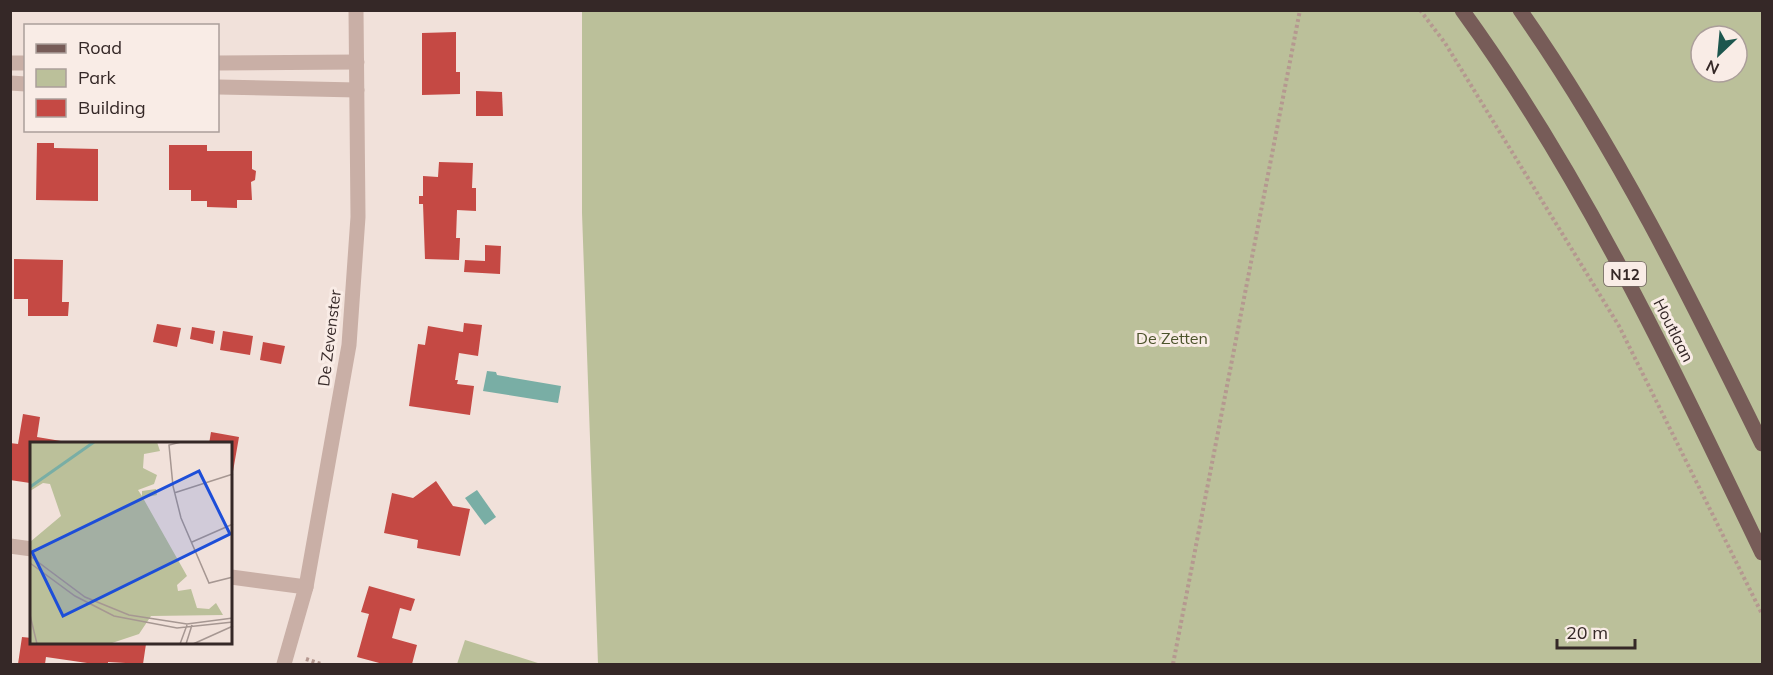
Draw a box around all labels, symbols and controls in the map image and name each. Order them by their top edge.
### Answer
legend [24,24,219,132]
north arrow [1689,24,1749,84]
text: Road [78,36,122,59]
text: N [1703,56,1722,79]
text: Park [78,66,117,89]
text: Building [78,96,146,119]
road number: N12 [1604,262,1646,286]
street label: De Zevenster [313,288,345,387]
street label: Houtlaan [1650,295,1698,365]
park label: De Zetten [1136,328,1208,348]
inset map [30,442,232,645]
scale bar [1557,612,1635,650]
text: 20 m [1566,621,1608,644]

